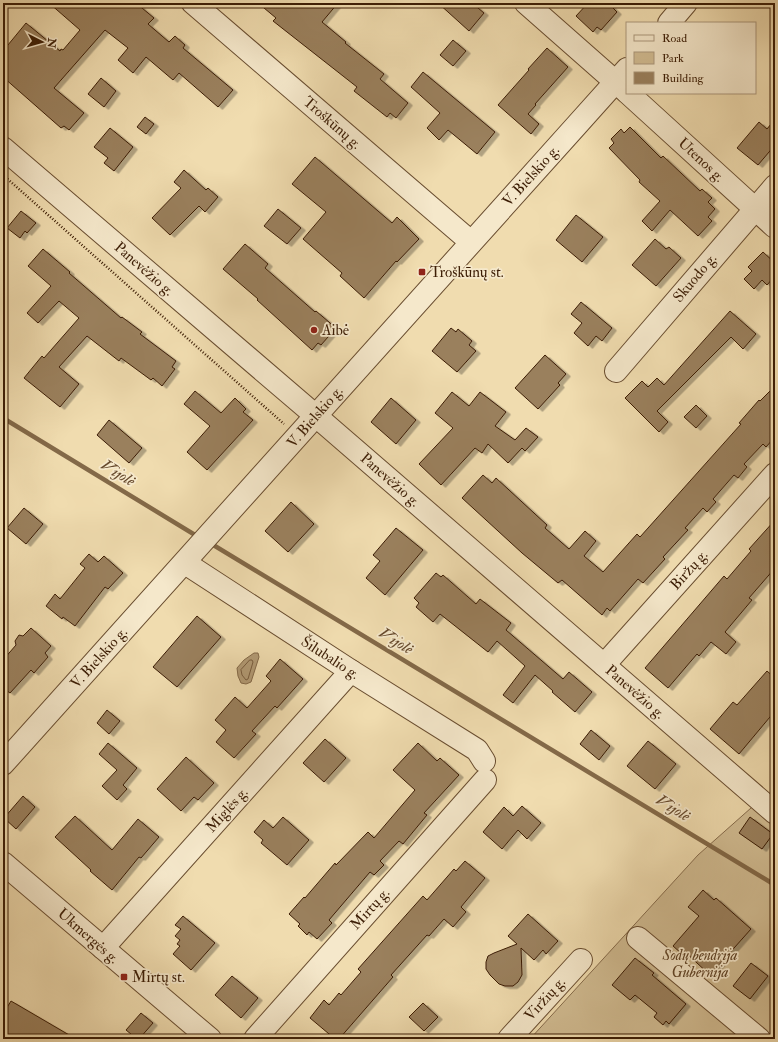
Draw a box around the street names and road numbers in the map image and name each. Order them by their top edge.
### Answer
street label: Troškūnų g. [299,93,365,154]
street label: Utenos g. [674,134,728,186]
street label: V. Bielskio g. [498,141,564,211]
street label: Panevėžio g. [110,238,178,300]
street label: Skuodo g. [669,249,721,306]
street label: V. Bielskio g. [283,382,347,452]
street label: Panevėžio g. [356,449,424,511]
street label: Biržų g. [666,546,712,594]
street label: V. Bielskio g. [66,623,132,693]
street label: Šilubalio g. [297,630,364,684]
street label: Panevėžio g. [601,661,669,723]
street label: Miglės g. [202,783,252,837]
street label: Mirtų g. [346,884,394,934]
street label: Ukmergės g. [53,904,123,968]
street label: Viržių g. [520,973,570,1025]

